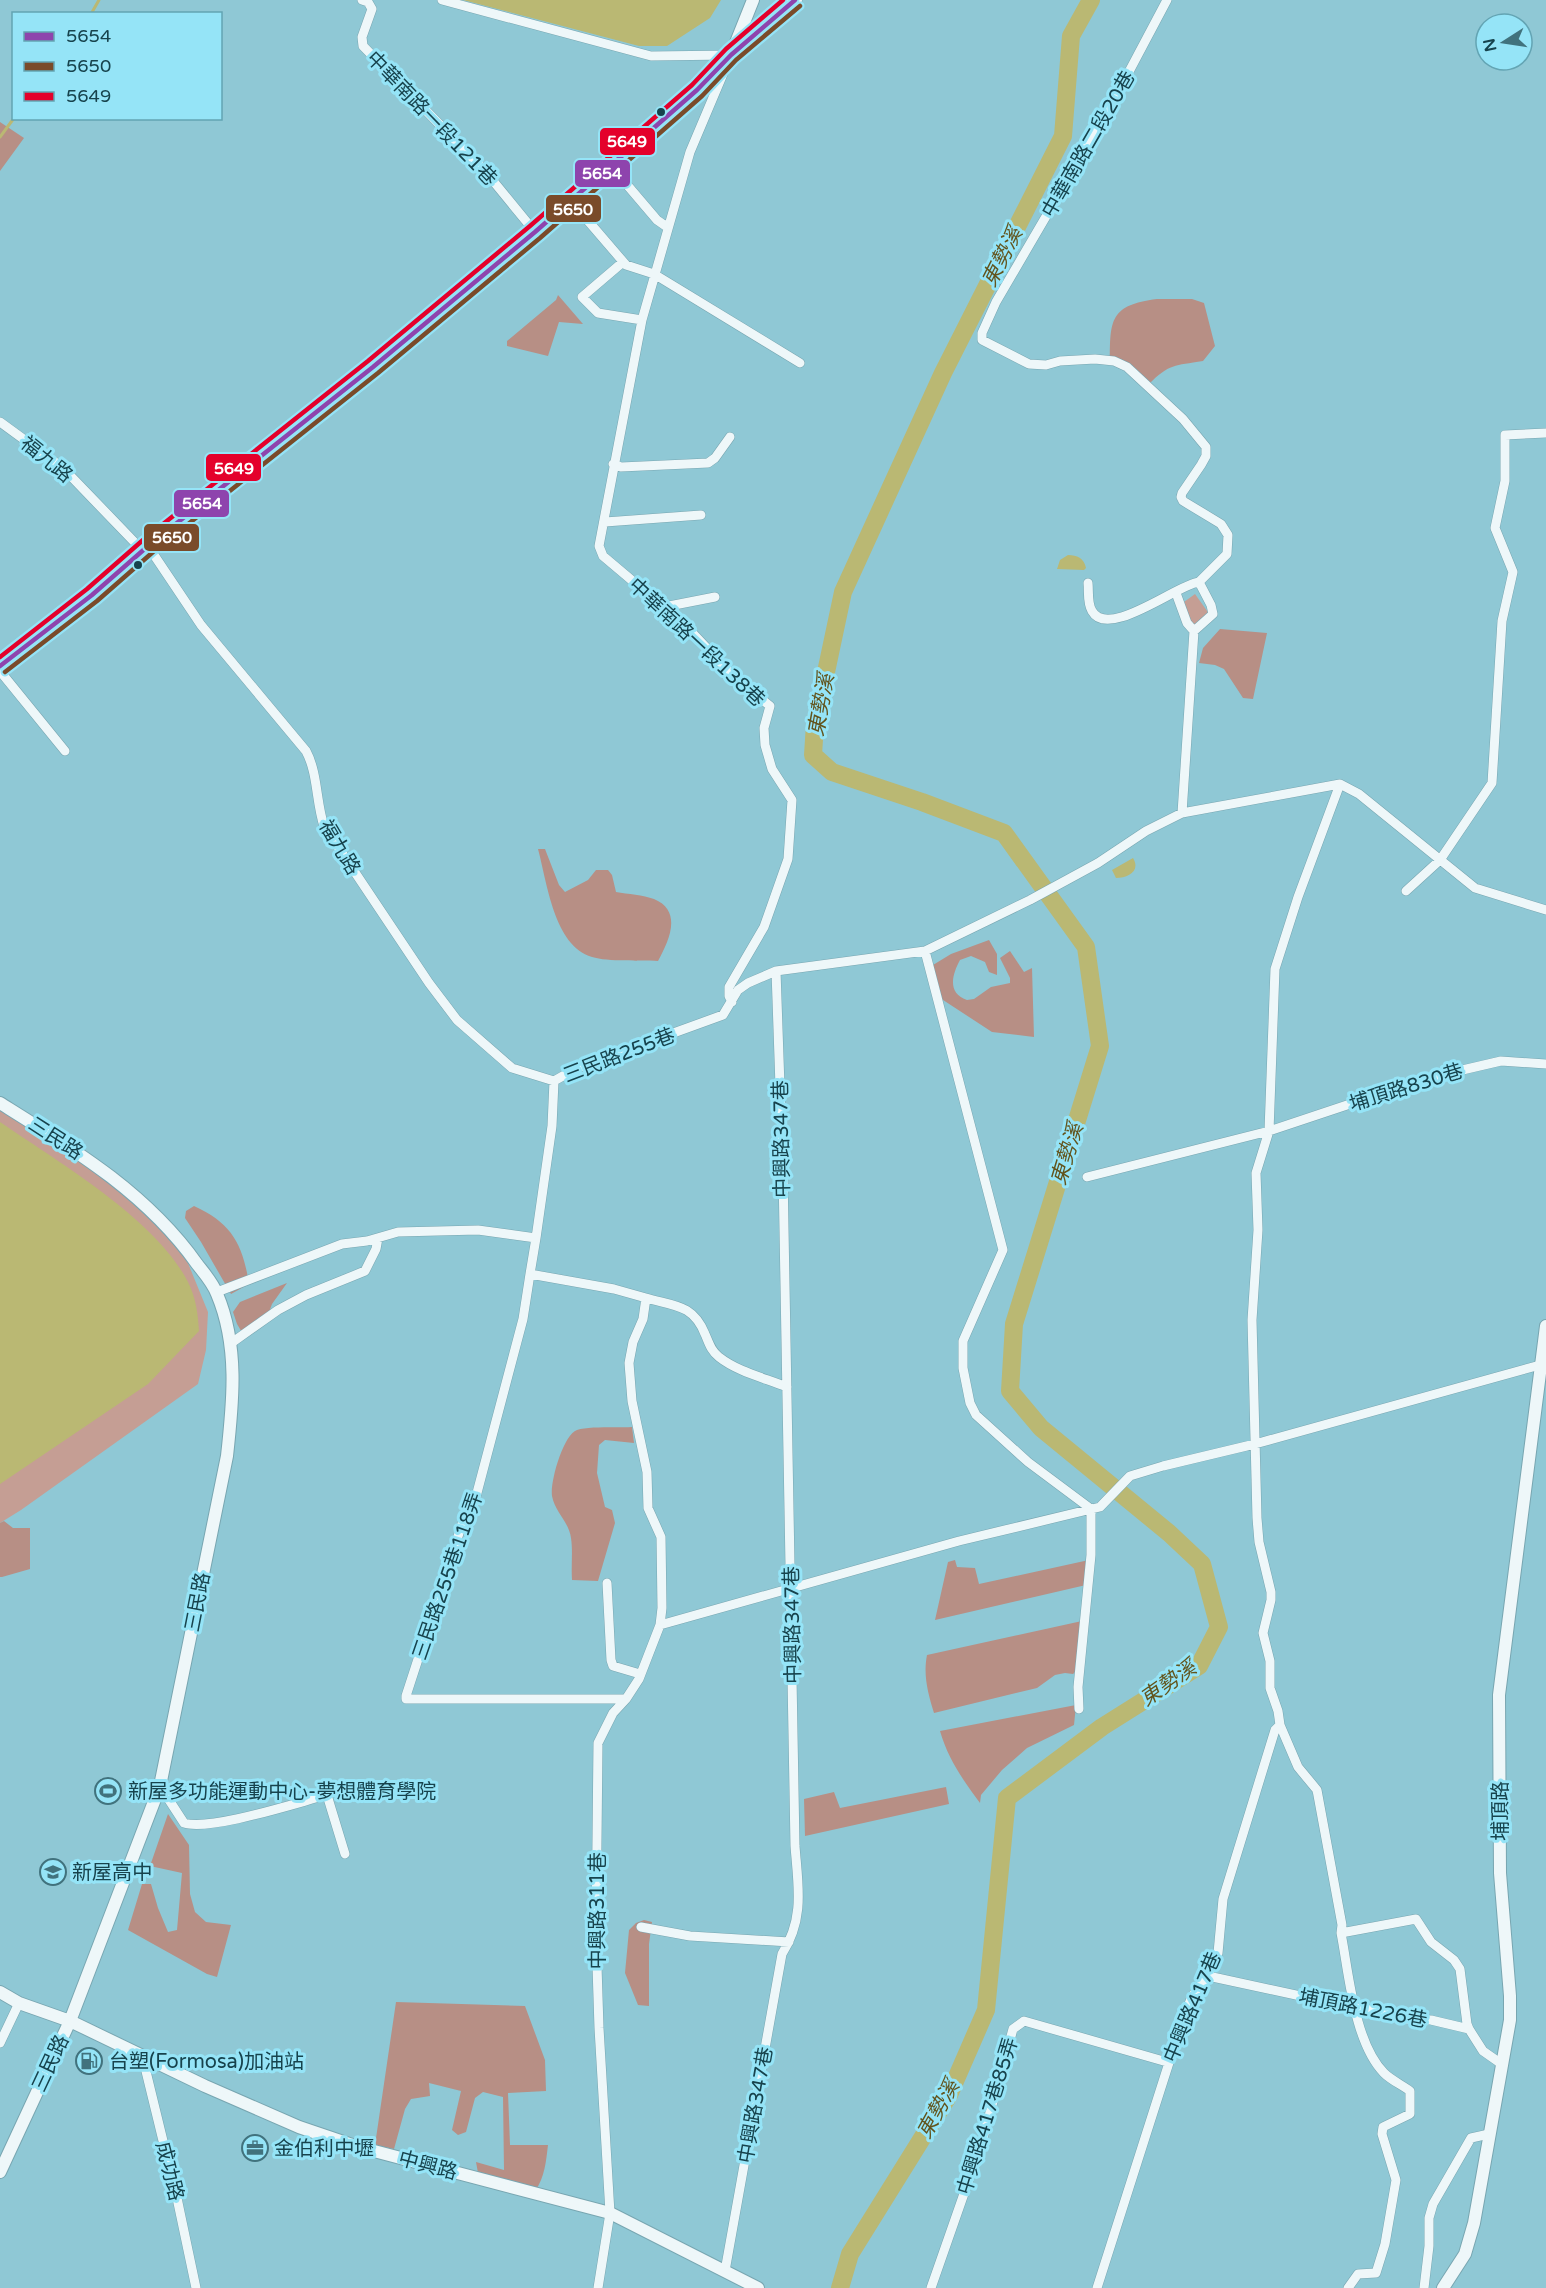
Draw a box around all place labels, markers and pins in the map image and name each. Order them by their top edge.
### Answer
unlabelled marker [655,106,667,118]
unlabelled marker [132,559,144,571]
sports icon: 新屋多功能運動中心-夢想體育學院 [93,1776,123,1806]
place label: 新屋多功能運動中心-夢想體育學院 [128,1780,436,1804]
school or university icon: 新屋高中 [38,1857,68,1887]
place label: 新屋高中 [72,1861,152,1885]
fuel station icon: 台塑(Formosa)加油站 [74,2046,104,2076]
place label: 台塑(Formosa)加油站 [109,2050,304,2074]
office icon: 金伯利中壢 [240,2133,270,2163]
place label: 金伯利中壢 [274,2137,374,2161]

